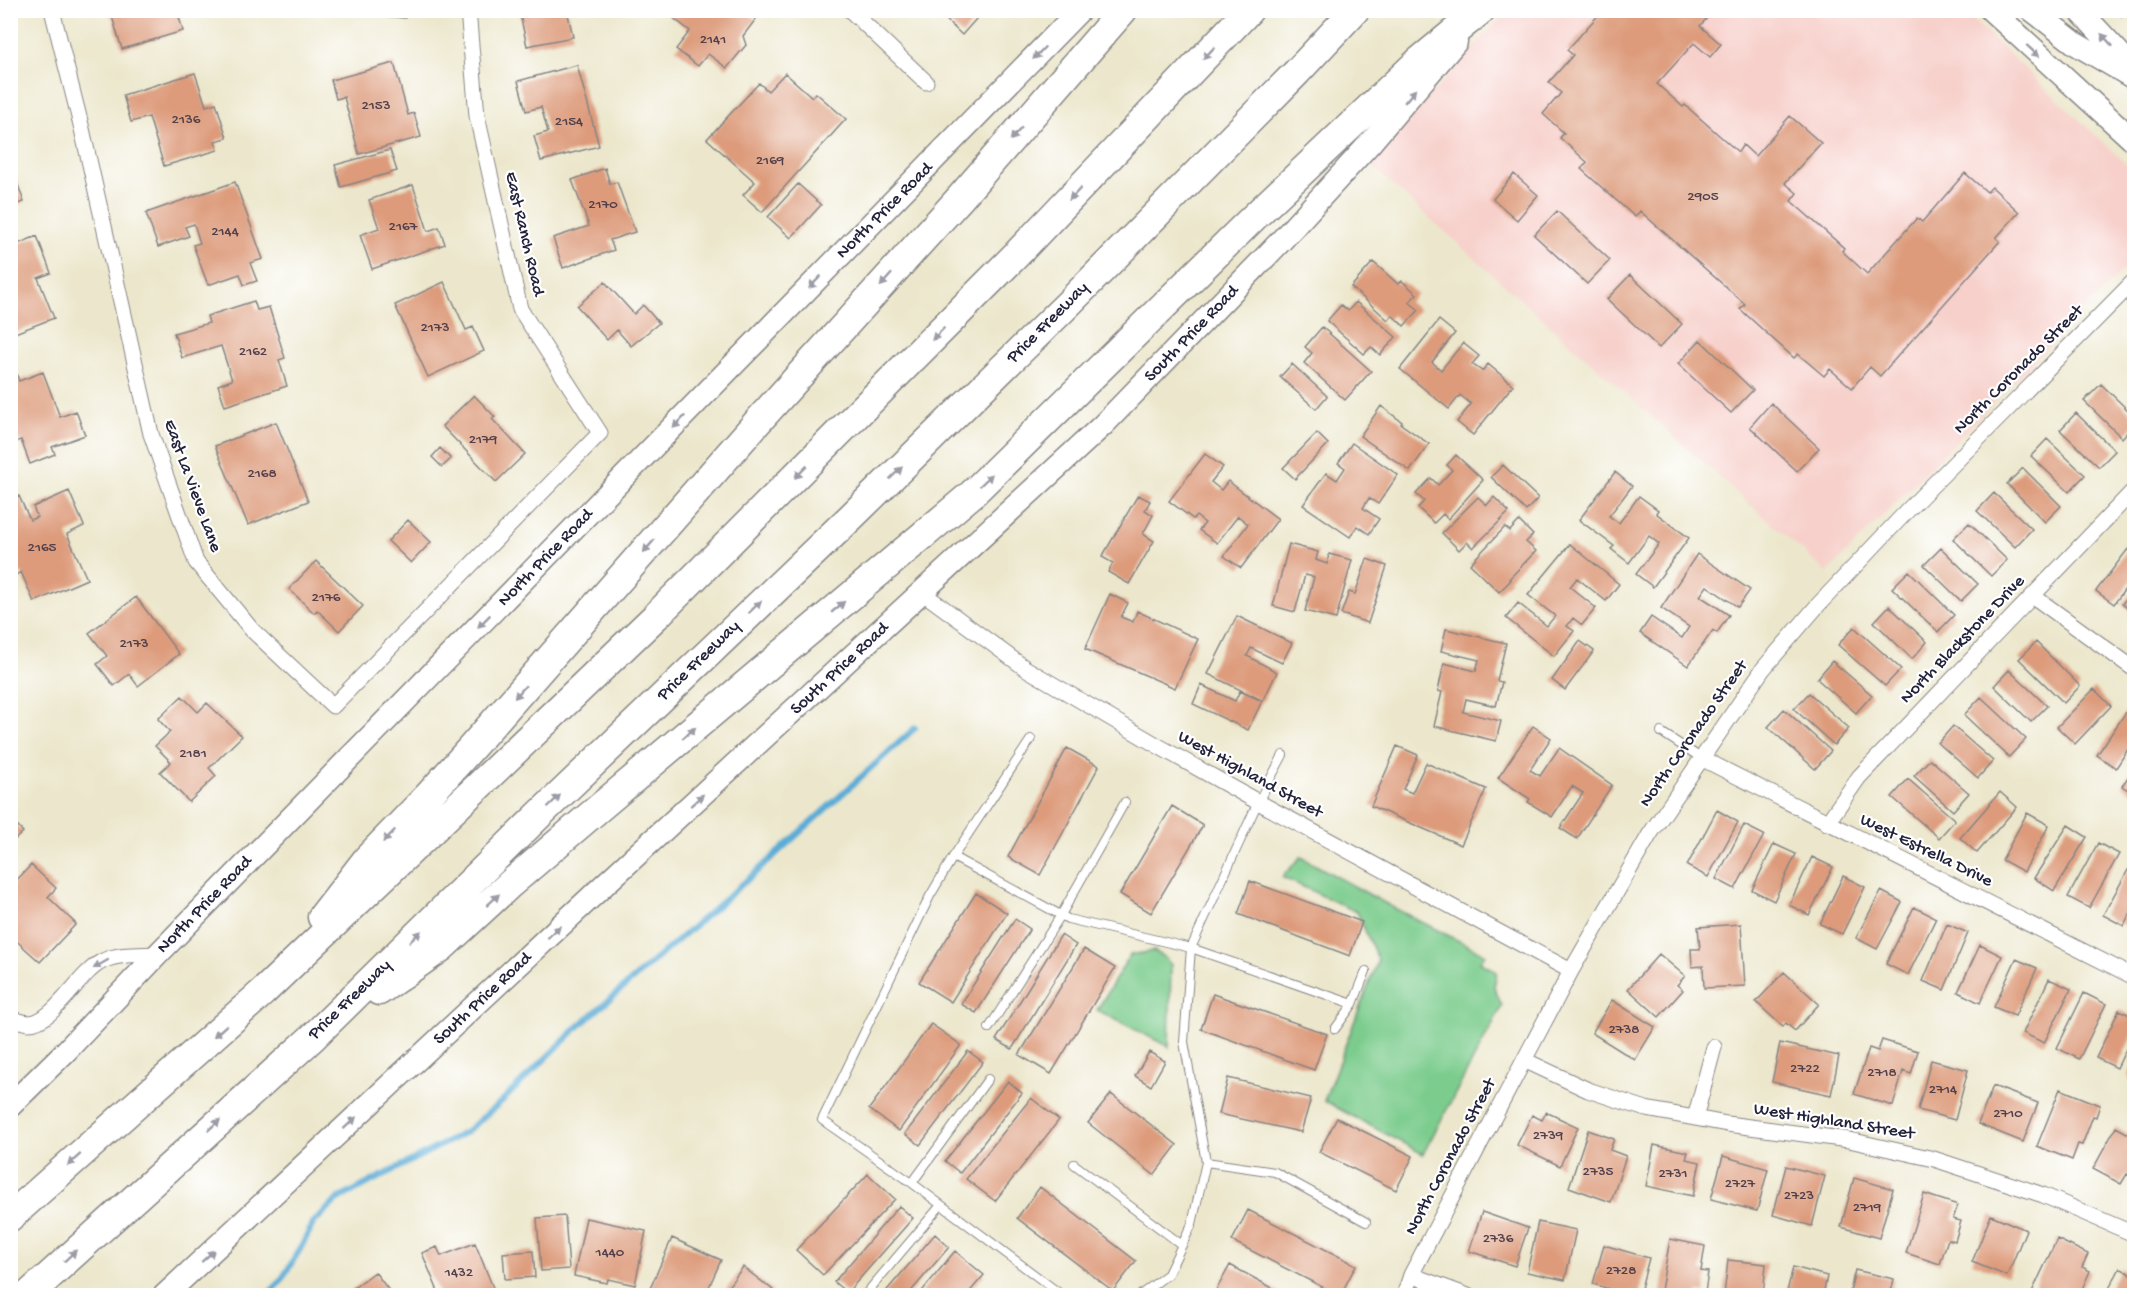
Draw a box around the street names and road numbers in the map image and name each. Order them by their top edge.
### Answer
street label: North Price Road [832,157,939,264]
street label: East Ranch Road [500,170,549,300]
street label: Price Freeway [1002,278,1093,369]
street label: South Price Road [1140,280,1245,387]
street label: North Coronado Street [1950,300,2089,439]
street label: East La Vieve Lane [158,417,226,556]
street label: North Price Road [494,504,599,611]
street label: North Blackstone Drive [1896,571,2030,709]
street label: Price Freeway [653,616,745,706]
street label: South Price Road [787,617,895,720]
street label: North Coronado Street [1635,655,1754,811]
street label: West Highland Street [1174,726,1327,824]
street label: West Estrella Drive [1856,810,1996,893]
street label: North Price Road [153,851,258,958]
street label: South Price Road [430,947,538,1050]
street label: Price Freeway [304,955,396,1045]
street label: North Coronado Street [1401,1074,1502,1239]
street label: West Highland Street [1752,1099,1917,1145]

